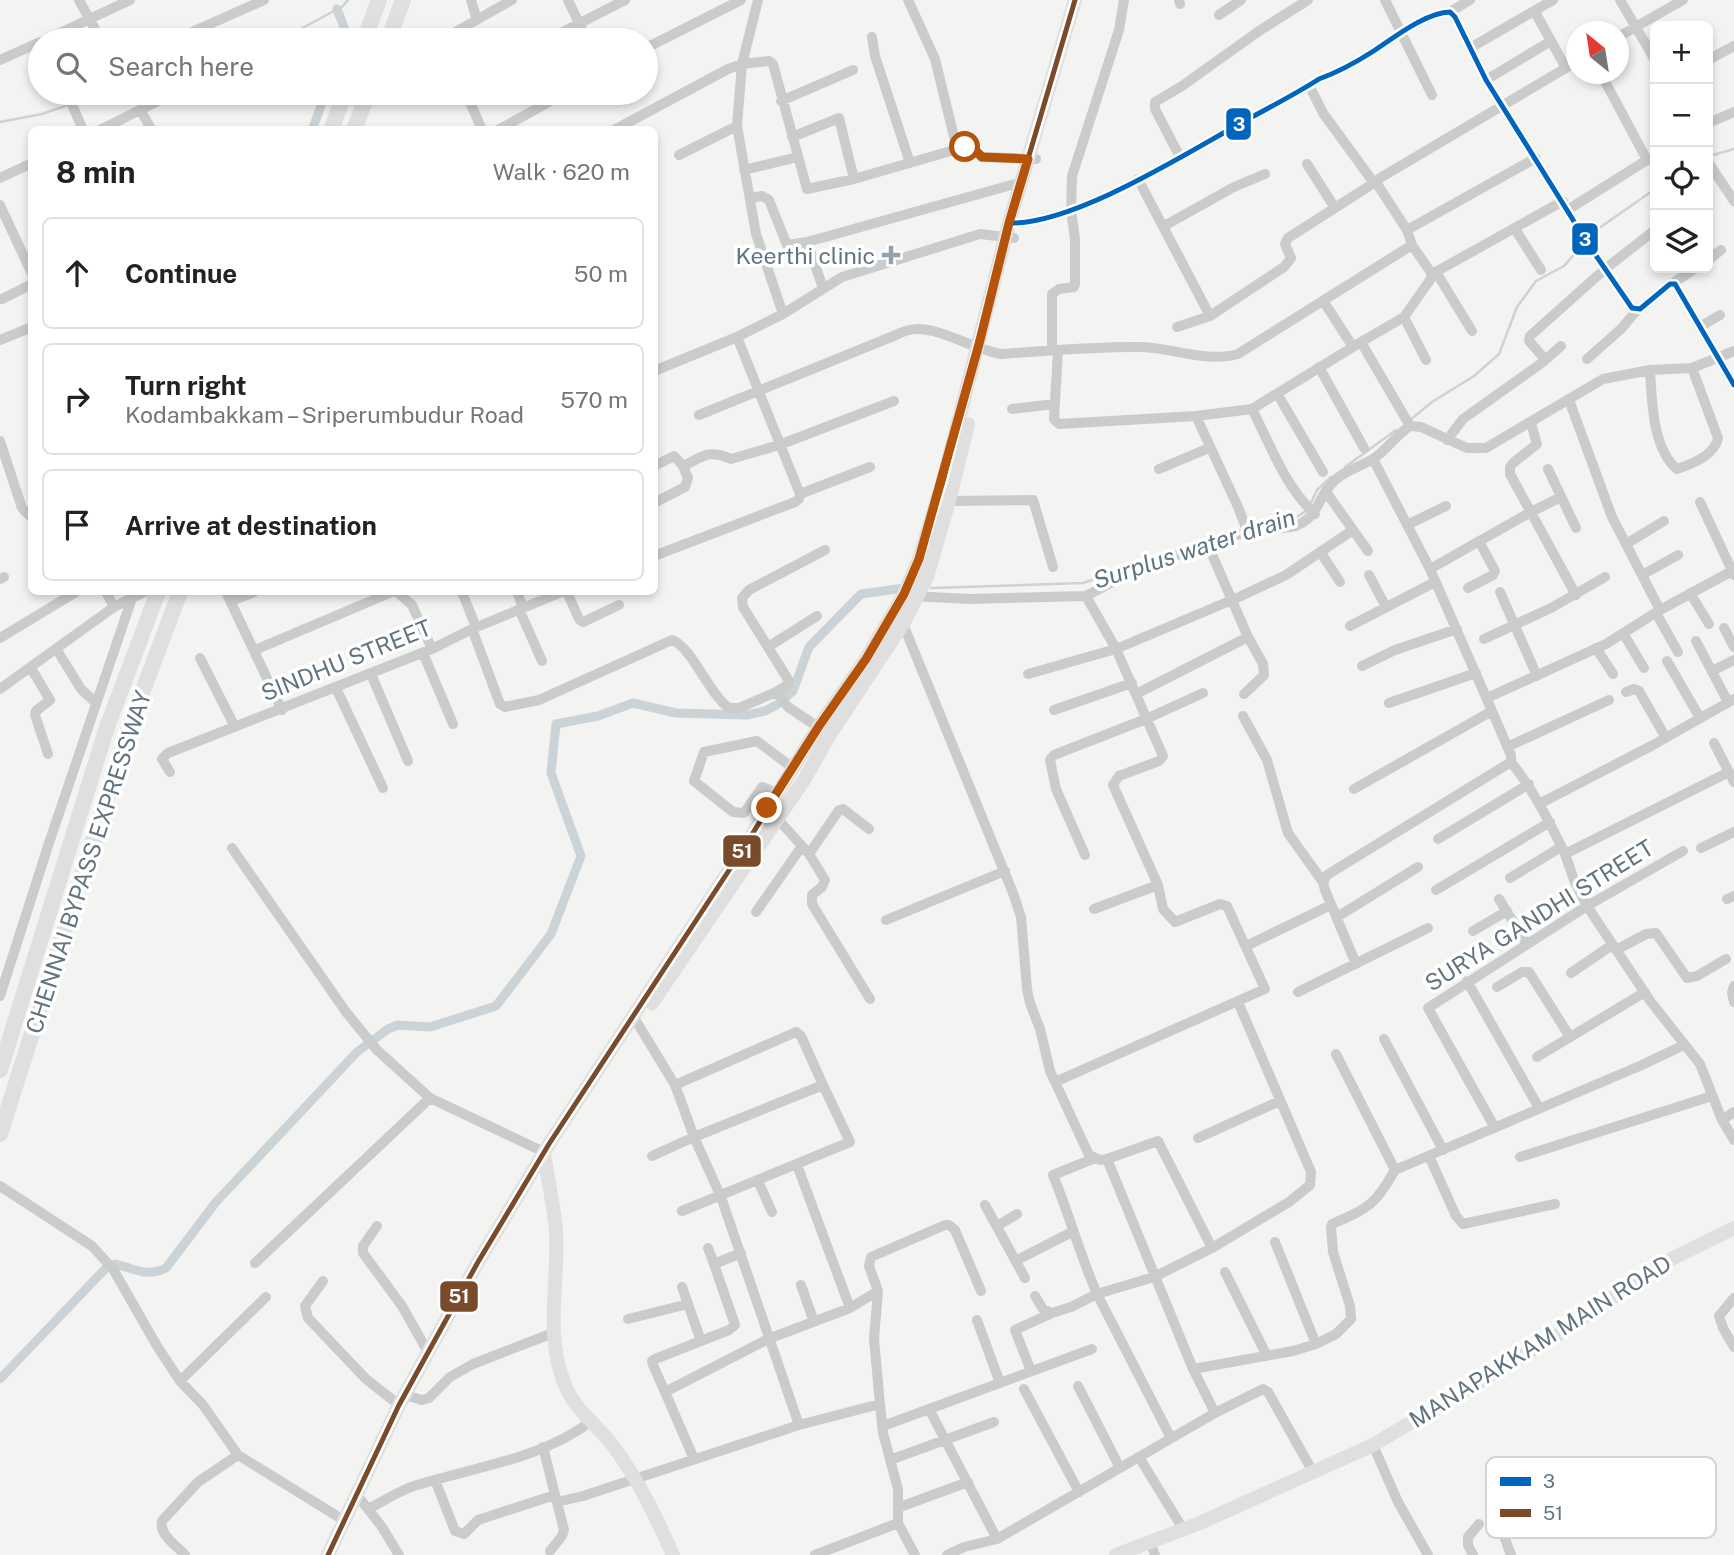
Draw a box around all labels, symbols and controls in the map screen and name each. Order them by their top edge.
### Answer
north arrow [1566,21,1629,84]
map controls [1650,21,1713,273]
button: + [1650,21,1713,84]
search box [28,28,658,105]
icon: search [52,48,90,86]
text: Search here [108,51,254,82]
button: − [1650,84,1713,147]
line badge: 3 [1225,107,1252,141]
text: 3 [1233,113,1245,135]
route start [949,131,980,162]
button: locate [1650,147,1713,210]
text: 8 min [56,154,136,190]
text: Walk · 620 m [493,158,630,185]
button: layers [1650,210,1713,273]
line badge: 3 [1571,222,1599,256]
text: 3 [1579,228,1591,250]
place label: Keerthi clinic [736,242,875,269]
marker: Keerthi clinic [881,245,901,265]
icon: ahead [58,254,96,292]
text: Continue [125,258,237,289]
text: 50 m [574,260,628,287]
text: Turn right [125,370,247,401]
icon: right [58,380,96,418]
text: 570 m [560,386,628,413]
text: Kodambakkam – Sriperumbudur Road [125,401,524,428]
water label: Surplus water drain [1089,502,1299,594]
icon: arrive [58,506,96,544]
text: Arrive at destination [125,510,377,541]
street label: SINDHU STREET [257,613,435,706]
street label: CHENNAI BYPASS EXPRESSWAY [20,687,156,1037]
route end [751,792,782,823]
street label: SURYA GANDHI STREET [1420,833,1658,996]
line badge: 51 [722,834,762,868]
text: 51 [732,840,752,862]
street label: MANAPAKKAM MAIN ROAD [1404,1249,1676,1433]
line badge: 51 [439,1280,479,1313]
text: 51 [449,1285,469,1307]
legend [1486,1457,1716,1538]
text: 3 [1543,1470,1555,1492]
text: 51 [1543,1502,1563,1524]

